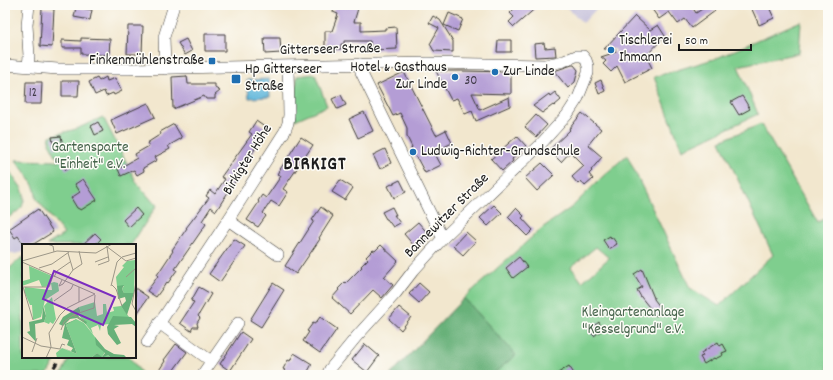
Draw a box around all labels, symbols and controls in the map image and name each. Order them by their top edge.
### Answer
scale bar [679,26,751,52]
place label: Tischlerei Ihmann [619,30,672,69]
text: 50 m [685,33,708,50]
street label: Gitterseer Straße [280,38,381,62]
marker: Tischlerei Ihmann [606,45,616,55]
place label: Finkenmühlenstraße [89,50,204,72]
marker: Finkenmühlenstraße [207,56,217,66]
place label: Hotel & Gasthaus Zur Linde [350,57,447,96]
place label: Hp Gitterseer Straße [245,59,322,98]
place label: Zur Linde [503,61,555,83]
marker: Zur Linde [490,67,500,77]
marker: Hotel & Gasthaus Zur Linde [450,72,460,82]
house number: 30 [465,72,477,91]
marker: Hp Gitterseer Straße [230,73,242,85]
house number: 12 [29,84,37,103]
street label: Birkigter Höhe [218,120,279,200]
park label: Gartensparte "Einheit" e.V. [51,137,129,176]
place label: Ludwig-Richter-Grundschule [421,141,580,163]
marker: Ludwig-Richter-Grundschule [408,147,418,157]
district label: BIRKIGT [283,152,347,179]
street label: Bannewitzer Straße [400,168,495,263]
inset map [22,244,136,358]
park label: Kleingartenanlage "Kesselgrund" e.V. [582,302,685,341]

